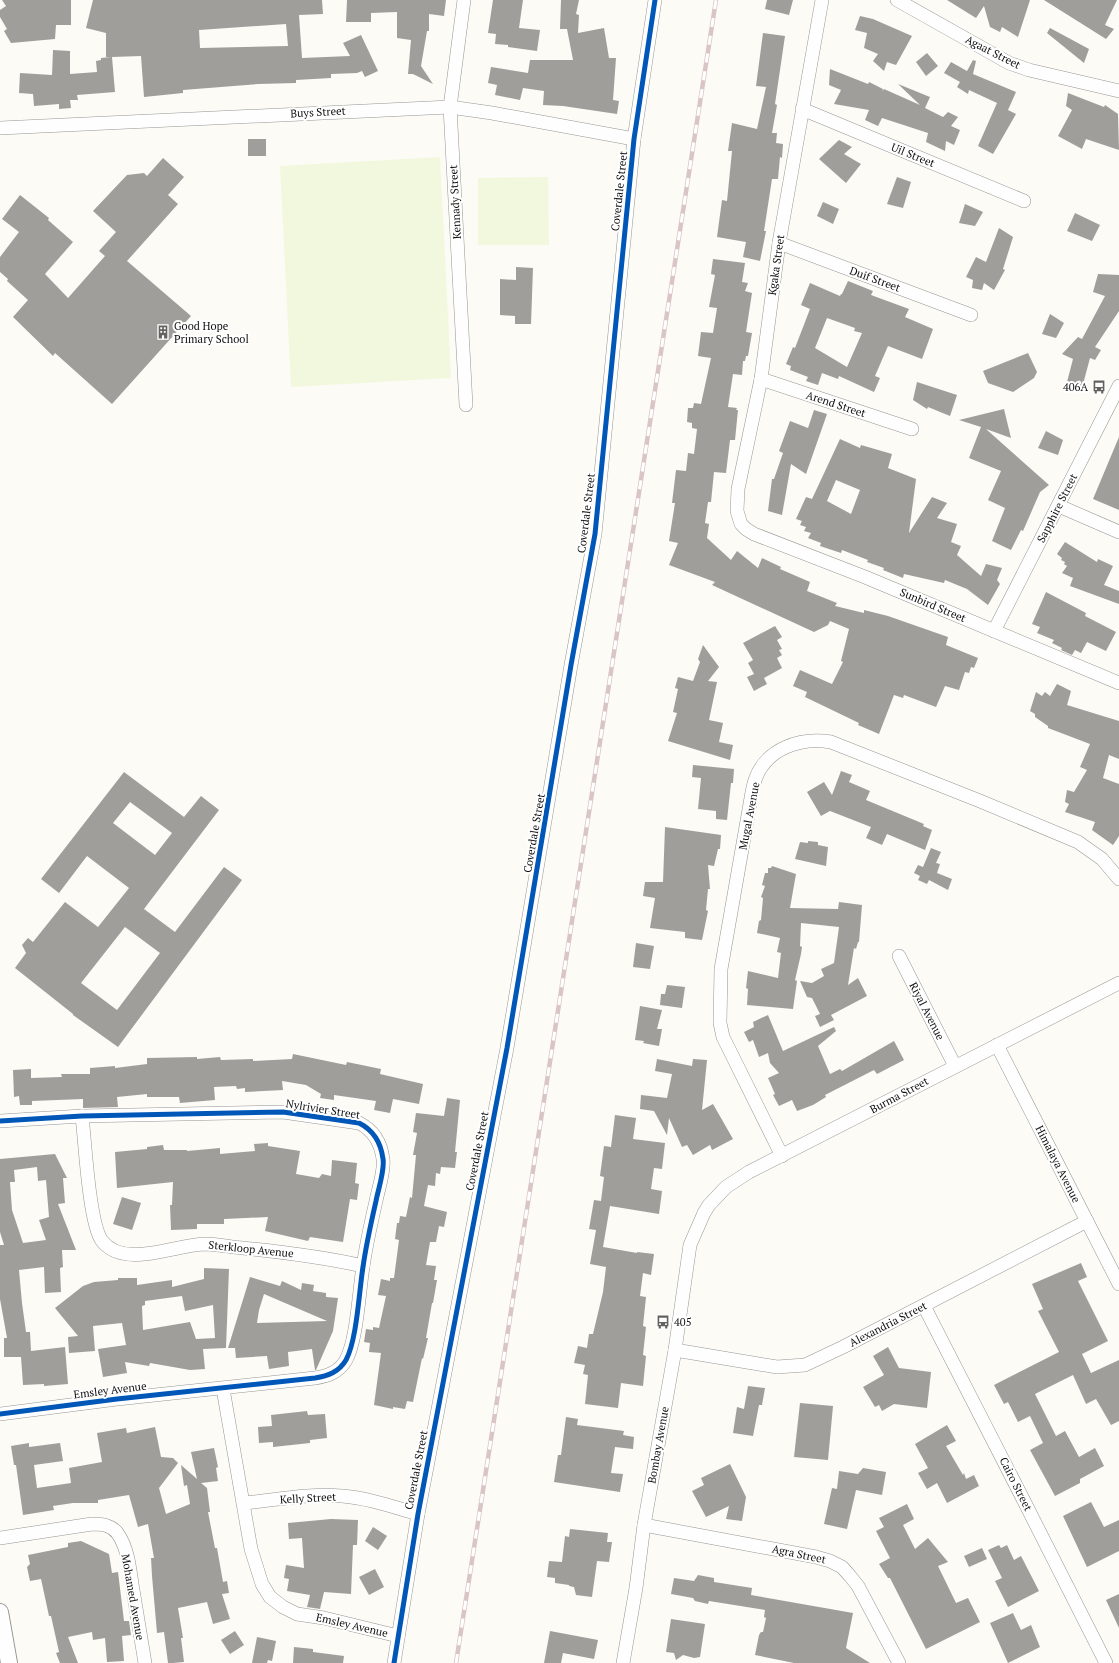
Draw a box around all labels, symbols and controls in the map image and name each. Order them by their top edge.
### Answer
street label: Agaat Street [963,32,1023,72]
street label: Buys Street [290,104,346,120]
street label: Uil Street [889,140,937,170]
street label: Coverdale Street [608,150,630,232]
street label: Kennady Street [446,164,464,240]
street label: Kgaka Street [765,234,787,296]
street label: Duif Street [848,263,902,295]
place label: Good Hope Primary School [174,319,249,346]
building icon: Good Hope Primary School [155,324,171,340]
bus stop icon: 406A [1091,379,1107,395]
place label: 406A [1063,380,1088,394]
street label: Arend Street [804,388,868,420]
street label: Sapphire Street [1034,471,1080,545]
street label: Coverdale Street [574,472,598,554]
street label: Sunbird Street [898,585,968,625]
street label: Mugal Avenue [736,780,763,851]
street label: Coverdale Street [520,792,548,874]
street label: Riyal Avenue [906,980,948,1043]
street label: Burma Street [867,1074,931,1116]
street label: Nylrivier Street [285,1096,361,1122]
street label: Coverdale Street [462,1110,492,1192]
street label: Himalaya Avenue [1033,1123,1084,1205]
street label: Sterkloop Avenue [208,1238,295,1260]
street label: Alexandria Street [847,1298,929,1350]
bus stop icon: 405 [655,1314,671,1330]
place label: 405 [674,1315,692,1329]
street label: Emsley Avenue [73,1379,148,1401]
street label: Bombay Avenue [644,1405,672,1485]
street label: Coverdale Street [401,1429,431,1511]
street label: Cairo Street [997,1455,1035,1513]
street label: Kelly Street [280,1490,336,1506]
street label: Agra Street [771,1541,827,1567]
street label: Mohamed Avenue [119,1553,148,1642]
street label: Emsley Avenue [315,1610,390,1640]

